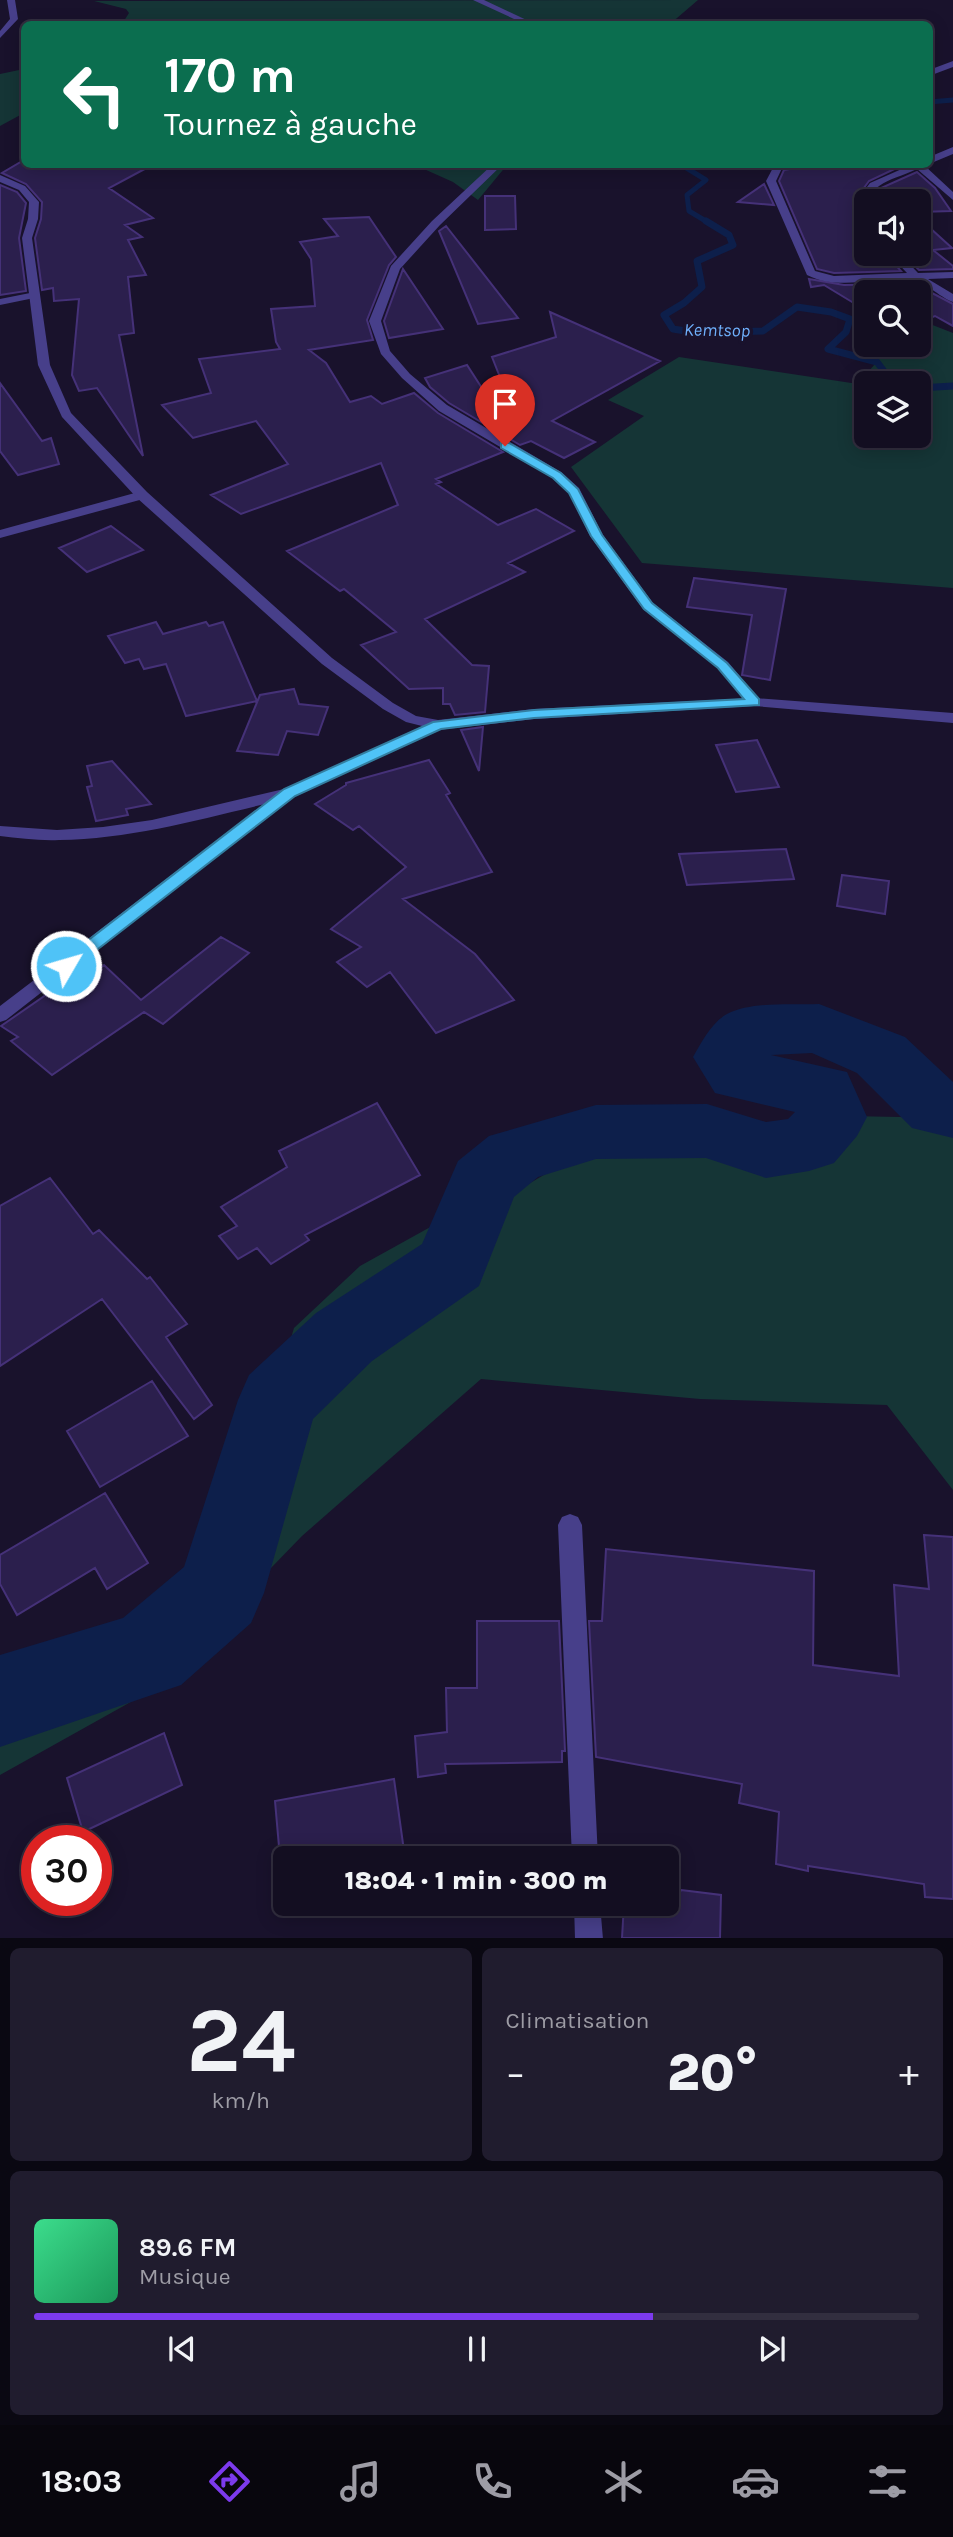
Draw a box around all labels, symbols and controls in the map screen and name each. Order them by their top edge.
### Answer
text: 170 m [164,47,296,104]
icon: left [49,49,140,140]
text: Tournez à gauche [164,106,417,143]
map controls [854,189,931,448]
button: sound [854,189,931,266]
button: search [854,280,931,357]
water label: Kemtsop [684,318,751,342]
button: layers [854,371,931,448]
pin [475,374,535,446]
icon: arrive [486,385,524,423]
position arrow [29,929,103,1003]
speed limit sign: 30 [21,1825,112,1916]
text: 18:04 · 1 min · 300 m [344,1865,608,1896]
text: 24 [186,1988,295,2094]
text: Climatisation [506,2007,649,2034]
text: 20° [667,2042,758,2103]
text: − [506,2051,525,2096]
text: + [899,2051,919,2096]
text: km/h [212,2087,270,2114]
text: 89.6 FM [139,2232,237,2263]
text: Musique [139,2263,231,2290]
icon: previous [163,2330,201,2368]
icon: pause [458,2330,496,2368]
icon: next [753,2330,791,2368]
icon: directions [205,2457,254,2506]
icon: music [336,2457,385,2506]
icon: phone [468,2457,517,2506]
icon: climate [599,2457,648,2506]
icon: car [731,2457,780,2506]
icon: filters [863,2457,912,2506]
text: 18:03 [41,2463,122,2500]

